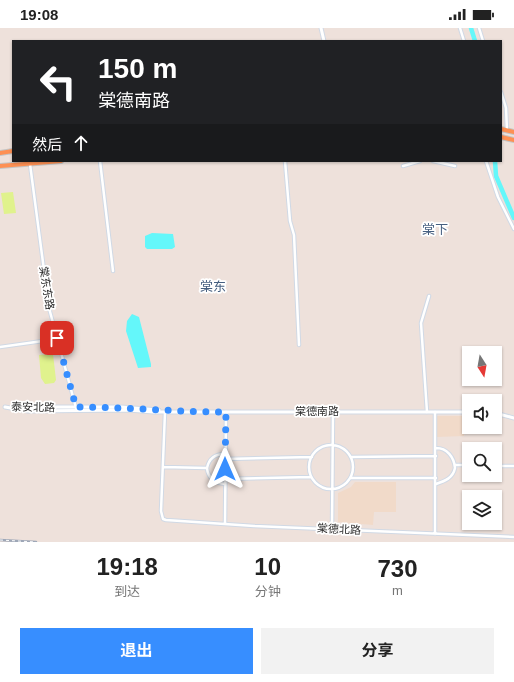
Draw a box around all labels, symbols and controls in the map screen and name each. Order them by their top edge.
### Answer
text: 19:08 [20,6,58,23]
text: 150 m [98,53,177,84]
icon: left [32,56,84,108]
text: 棠德南路 [98,91,170,111]
icon: ahead [70,132,92,154]
text: 然后 [32,136,62,153]
district label: 棠下 [422,222,448,237]
street label: 棠东东路 [38,265,56,311]
district label: 棠东 [200,279,226,294]
pin [40,321,74,355]
icon: arrive [46,327,68,349]
north arrow [462,346,502,386]
map controls [462,346,502,530]
button: sound [462,394,502,434]
street label: 泰安北路 [11,401,55,413]
street label: 棠德南路 [295,405,339,417]
button: search [462,442,502,482]
position arrow [204,448,246,490]
button: layers [462,490,502,530]
street label: 棠德北路 [317,522,361,536]
text: 19:18 [96,553,158,580]
text: 10 [254,553,281,580]
text: 730 [377,555,418,582]
text: m [392,583,403,598]
text: 到达 [114,584,140,599]
text: 分钟 [255,584,281,599]
button: 退出 [20,628,253,674]
button: 分享 [261,628,494,674]

